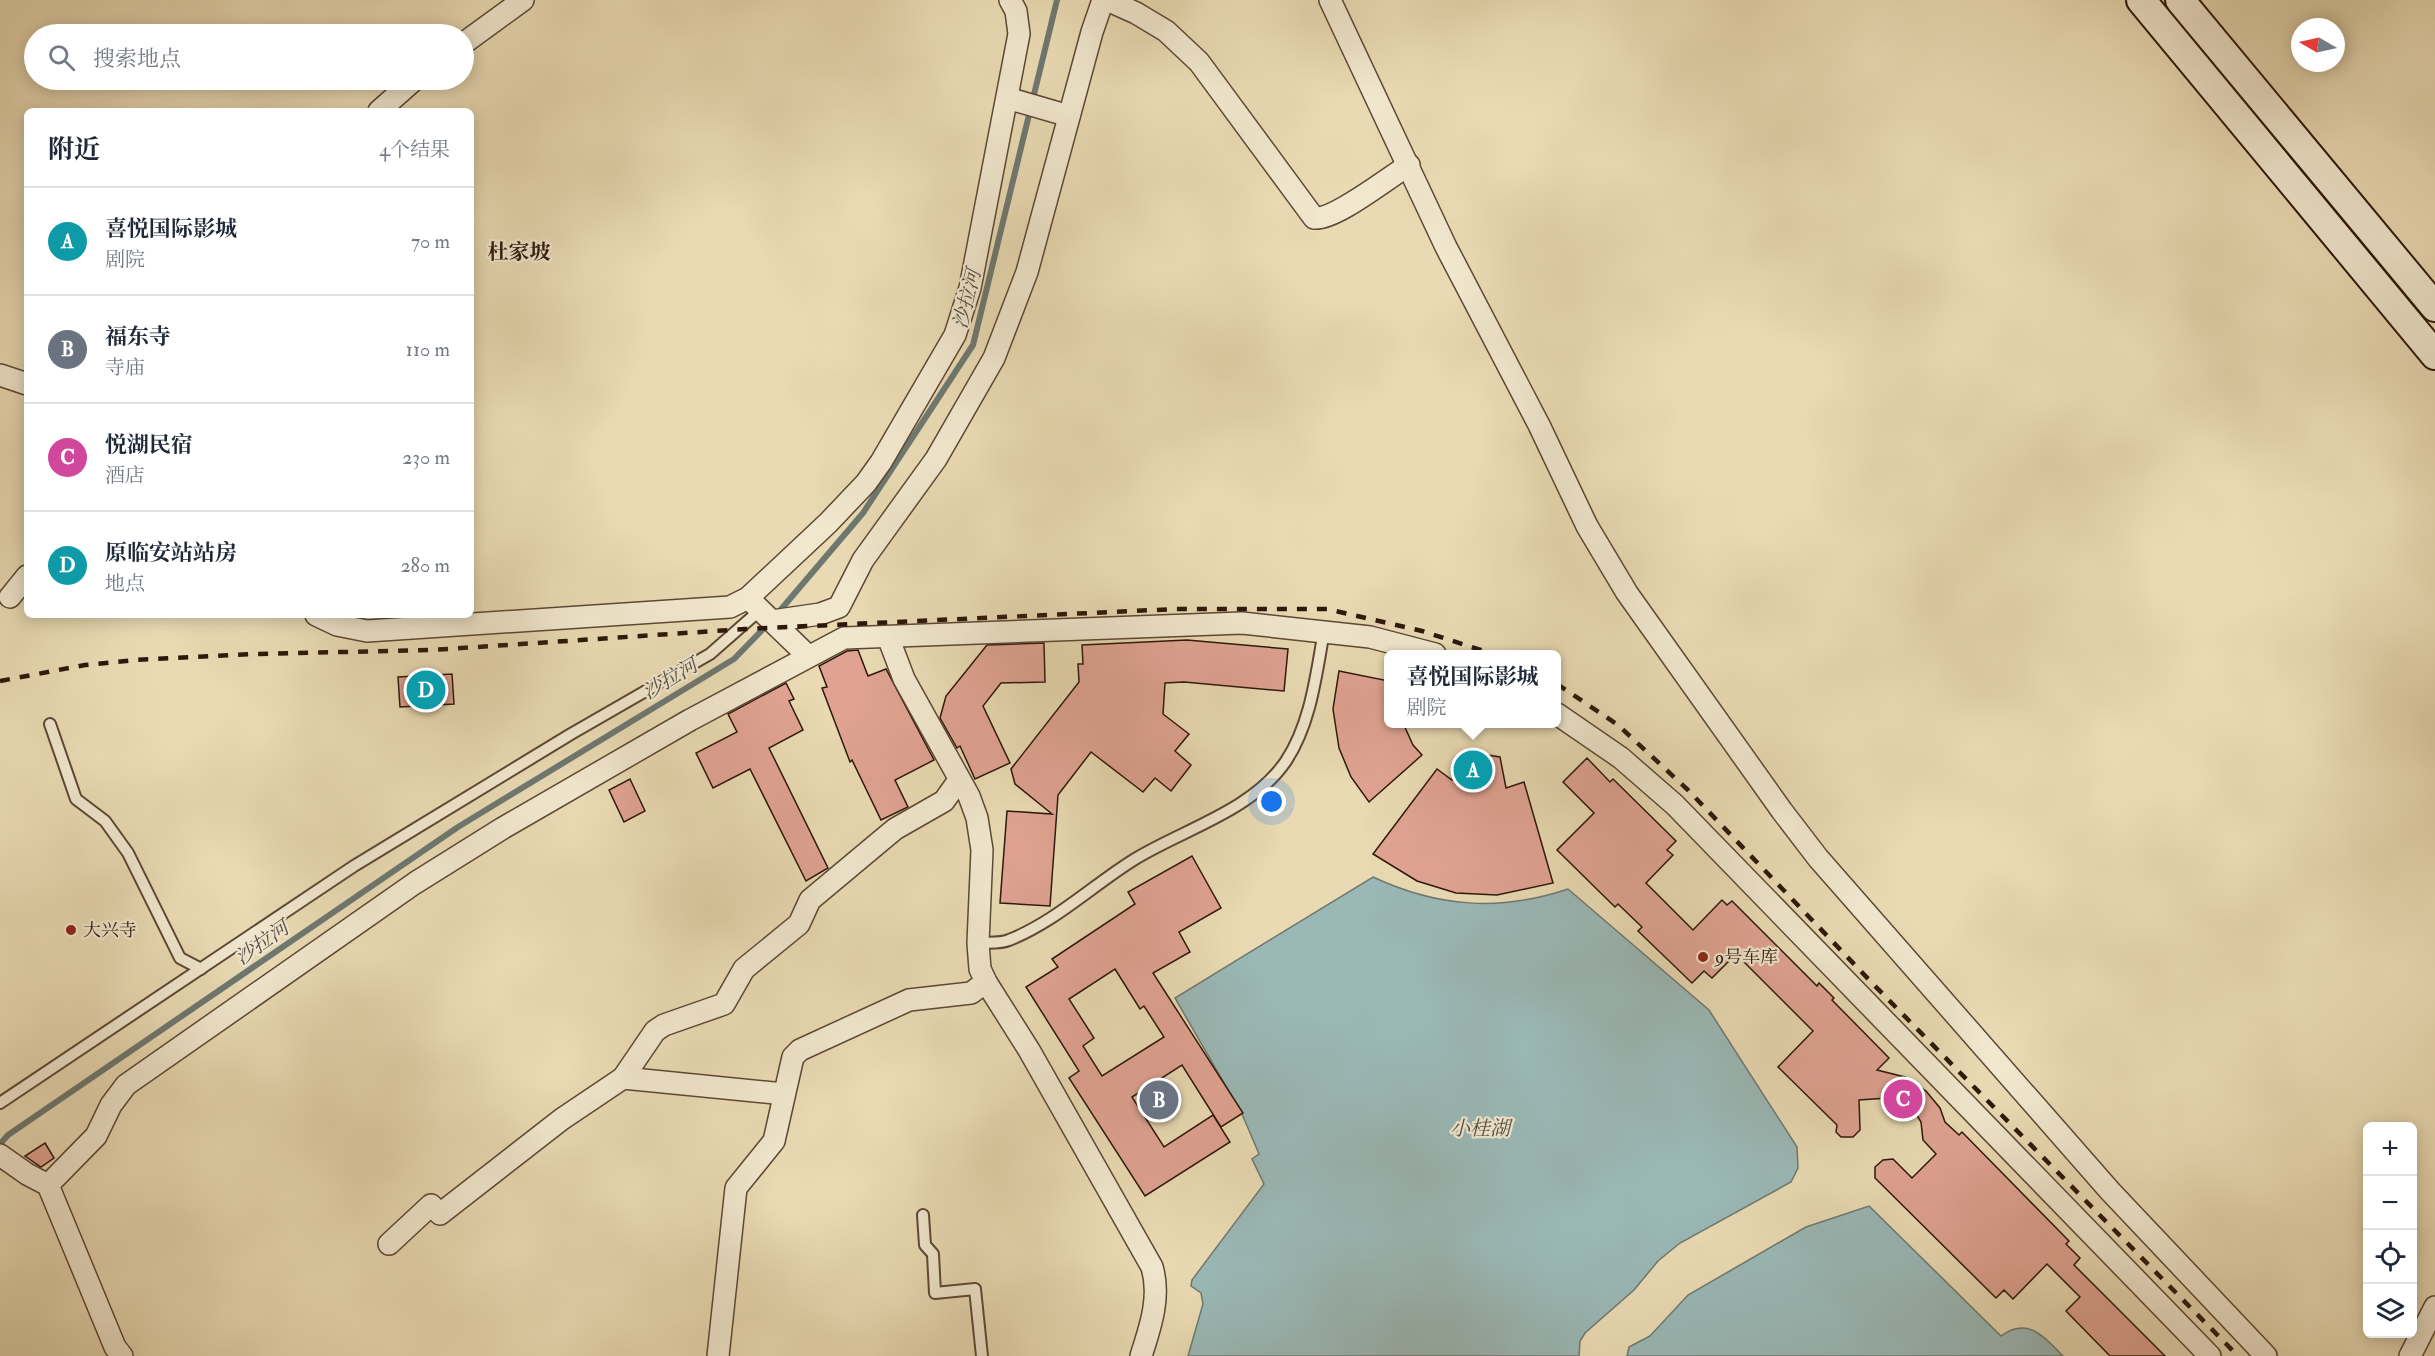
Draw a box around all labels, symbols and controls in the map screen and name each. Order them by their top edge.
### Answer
north arrow [2291,18,2345,72]
search box [24,24,474,90]
icon: search [45,41,78,74]
text: 搜索地点 [93,45,181,73]
text: 附近 [48,134,100,166]
text: 4个结果 [379,137,450,162]
text: 喜悦国际影城 [105,215,237,243]
text: A [61,229,74,254]
text: 70 m [411,229,450,254]
district label: 杜家坡 [488,239,551,266]
text: 剧院 [105,247,145,272]
water label: 沙拉河 [948,264,987,331]
text: 福东寺 [105,323,171,351]
text: B [61,337,74,362]
text: 110 m [406,337,450,362]
text: 寺庙 [105,355,145,380]
text: 悦湖民宿 [105,431,193,459]
text: C [60,445,75,470]
text: 230 m [402,445,450,470]
text: 酒店 [105,463,145,488]
text: 原临安站站房 [105,539,237,567]
text: D [59,553,76,578]
text: 280 m [400,553,450,578]
text: 地点 [105,571,145,596]
popup [1384,650,1561,728]
water label: 沙拉河 [638,651,705,705]
text: 喜悦国际影城 [1406,663,1539,691]
pin: D [406,668,446,712]
text: 剧院 [1406,695,1446,720]
pin: A [1454,748,1492,792]
your location [1257,787,1286,816]
water label: 沙拉河 [230,914,296,970]
place label: 大兴寺 [83,919,137,942]
marker: 大兴寺 [64,923,78,937]
place label: 9号车库 [1713,946,1778,969]
marker: 9号车库 [1696,950,1710,964]
pin: C [1884,1076,1922,1122]
pin: B [1140,1078,1178,1122]
water label: 小桂湖 [1450,1116,1513,1141]
map controls [2363,1122,2417,1338]
button: + [2363,1122,2417,1176]
button: − [2363,1176,2417,1230]
button: locate [2363,1230,2417,1284]
button: layers [2363,1284,2417,1338]

